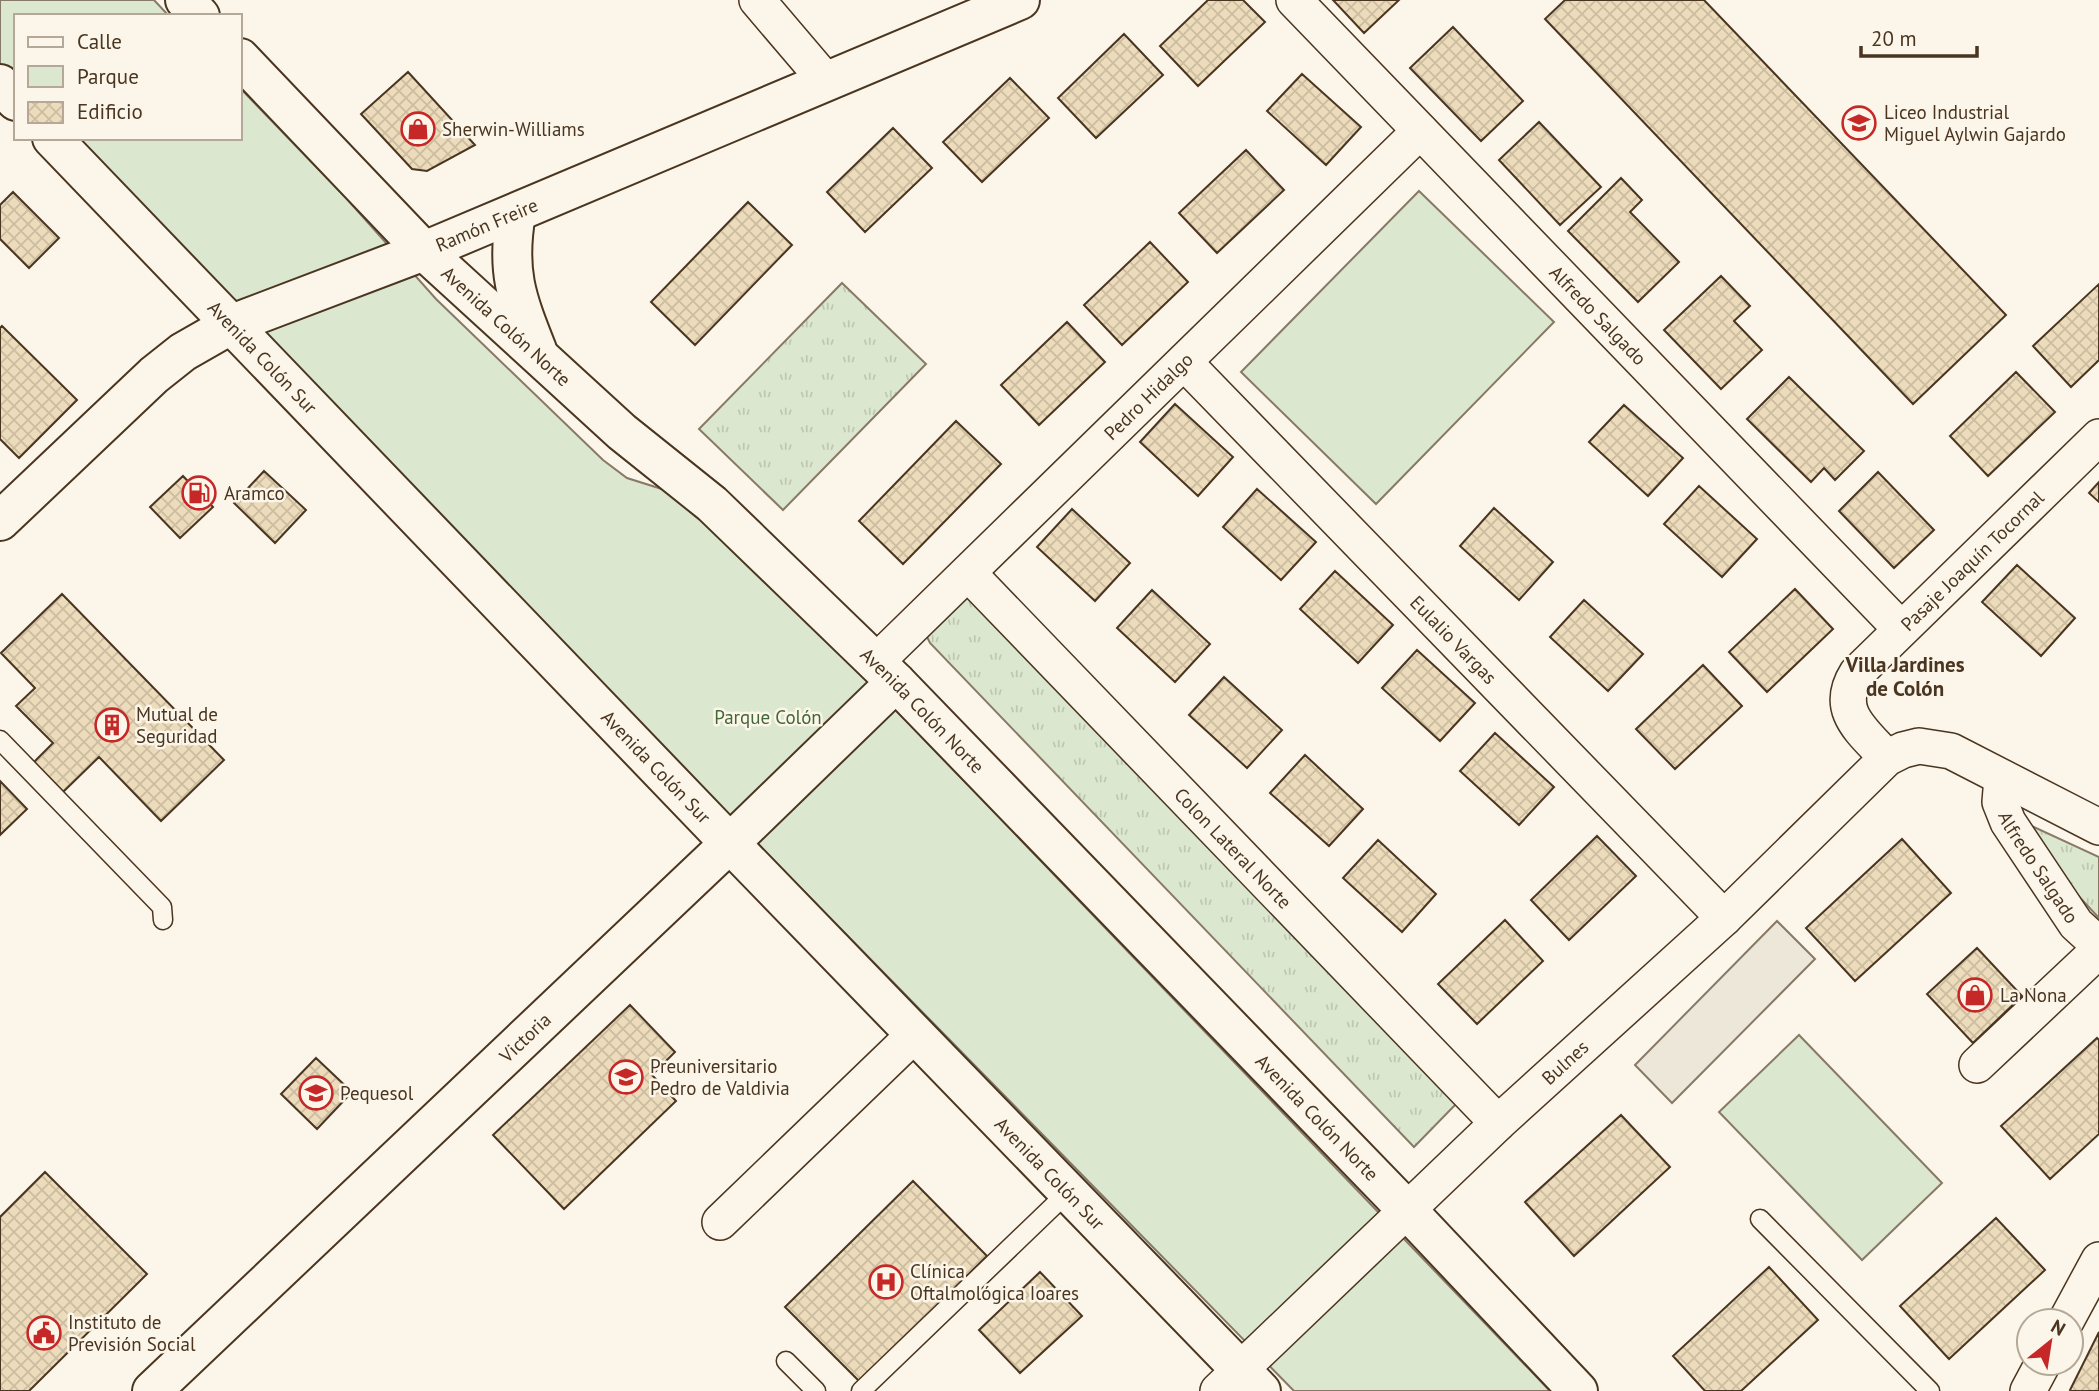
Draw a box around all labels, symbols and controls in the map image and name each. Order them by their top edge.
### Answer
legend [14,14,242,140]
scale bar [1861,14,1976,58]
text: 20 m [1871,25,1917,52]
text: Calle [77,28,122,55]
text: Parque [77,63,139,90]
text: Edificio [77,98,143,125]
place label: Liceo Industrial Miguel Aylwin Gajardo [1884,100,2066,146]
school or university icon: Liceo Industrial Miguel Aylwin Gajardo [1840,104,1878,142]
shop icon: Sherwin-Williams [399,110,437,148]
place label: Sherwin-Williams [442,117,585,141]
street label: Ramón Freire [432,192,541,257]
street label: Alfredo Salgado [1545,260,1652,370]
street label: Avenida Colón Norte [437,261,576,391]
street label: Avenida Colón Sur [203,296,323,419]
street label: Pedro Hidalgo [1099,347,1198,445]
fuel station icon: Aramco [180,474,218,512]
place label: Aramco [224,481,285,505]
street label: Pasaje Joaquín Tocornal [1895,485,2049,636]
street label: Eulalio Vargas [1405,590,1502,689]
street label: Avenida Colón Norte [856,642,990,778]
district label: Villa Jardines de Colón [1844,651,1965,702]
place label: Mutual de Seguridad [136,702,218,748]
street label: Avenida Colón Sur [596,705,716,829]
park label: Parque Colón [714,705,822,729]
building icon: Mutual de Seguridad [93,706,131,744]
street label: Colon Lateral Norte [1169,783,1297,914]
street label: Alfredo Salgado [1993,808,2084,928]
shop icon: La Nona [1956,976,1994,1014]
place label: La Nona [2000,983,2067,1007]
street label: Victoria [494,1007,556,1068]
street label: Bulnes [1537,1035,1593,1090]
street label: Avenida Colón Norte [1251,1049,1384,1186]
place label: Preuniversitario Pedro de Valdivia [650,1054,790,1100]
school or university icon: Preuniversitario Pedro de Valdivia [607,1058,645,1096]
school or university icon: Pequesol [297,1074,335,1112]
place label: Pequesol [340,1081,414,1105]
street label: Avenida Colón Sur [990,1112,1110,1235]
place label: Clínica Oftalmológica Ioares [910,1259,1079,1305]
hospital icon: Clínica Oftalmológica Ioares [867,1263,905,1301]
north arrow [2015,1307,2085,1377]
place label: Instituto de Previsión Social [68,1310,196,1356]
public building icon: Instituto de Previsión Social [25,1314,63,1352]
text: N [2047,1314,2070,1341]

